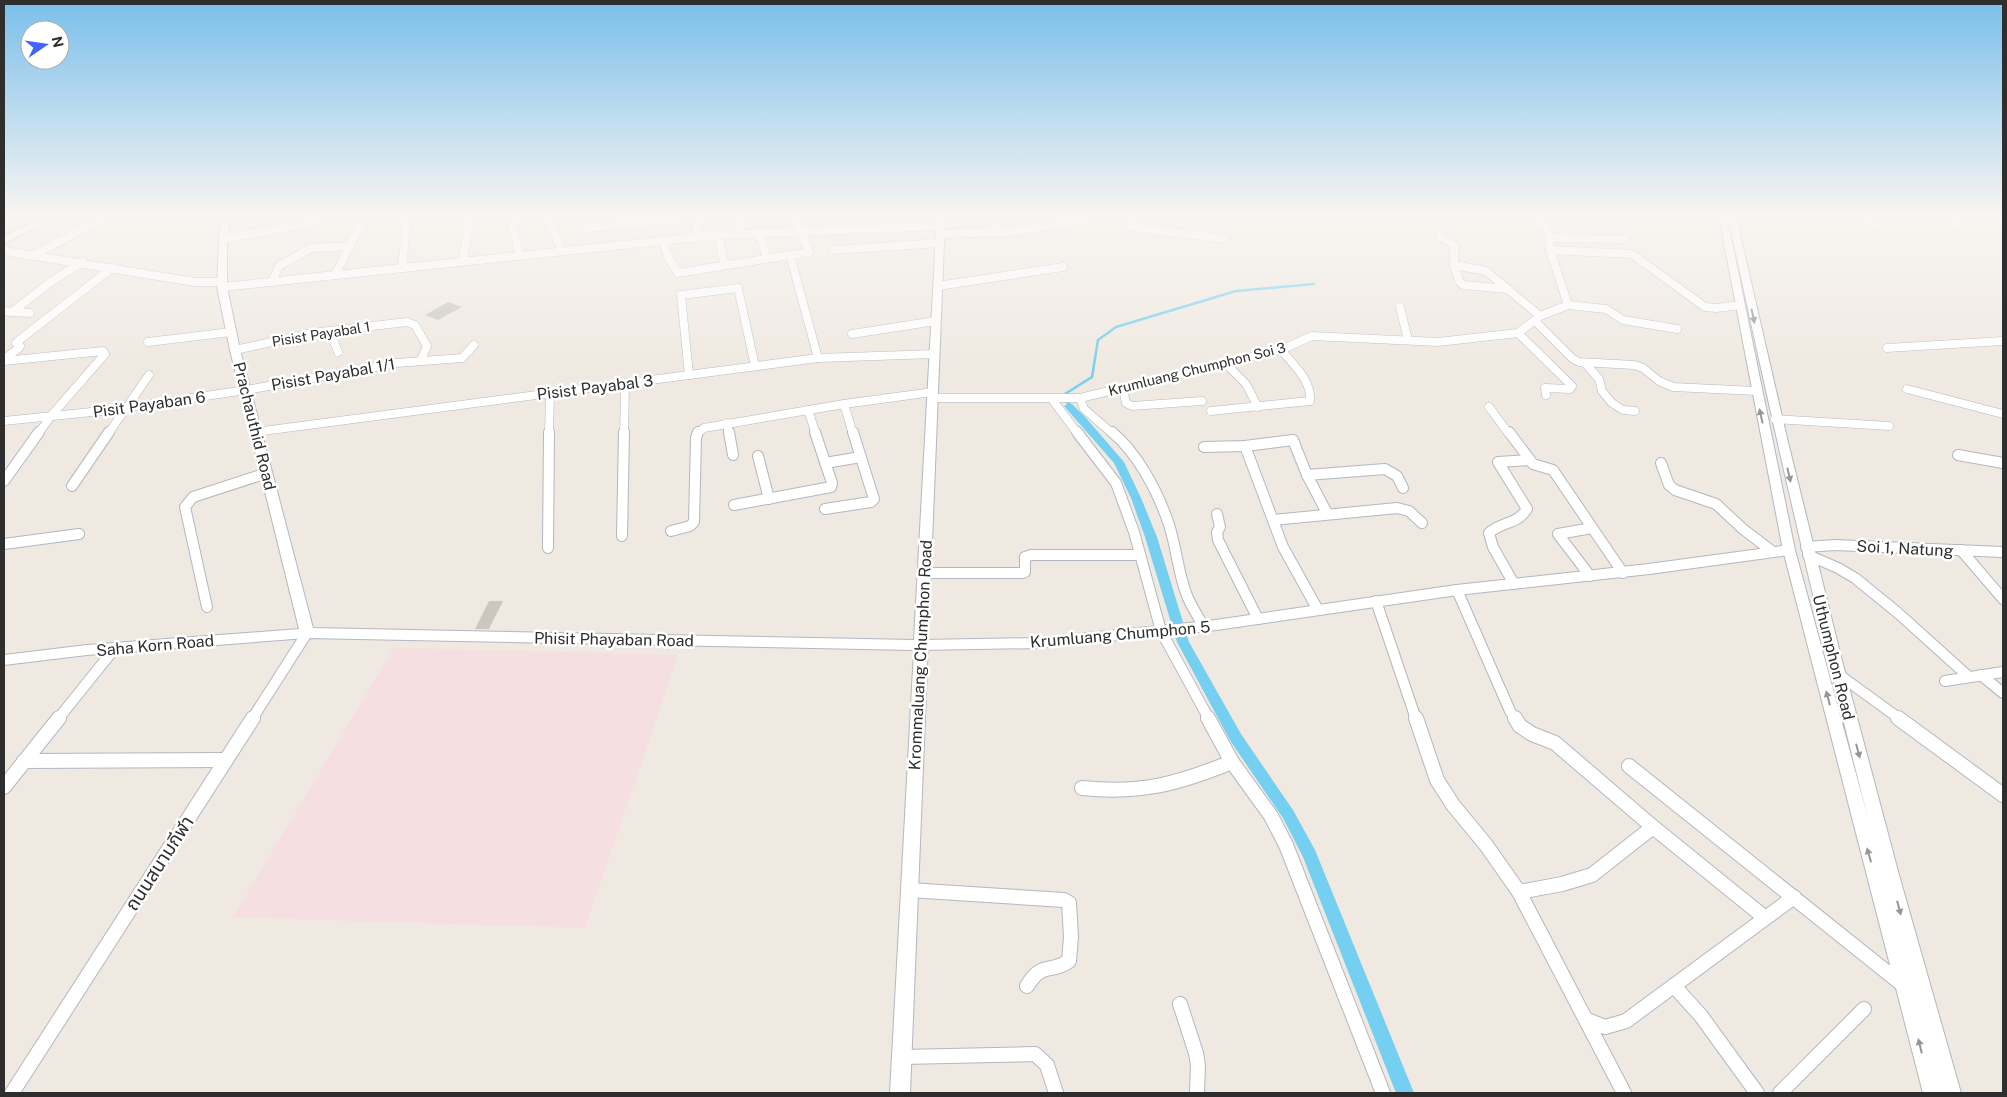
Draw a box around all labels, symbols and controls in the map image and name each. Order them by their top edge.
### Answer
north arrow [20,20,70,70]
text: N [49,35,67,49]
one-way arrow [1749,309,1757,324]
street label: Pisist Payabal 1 [271,318,371,350]
street label: Krumluang Chumphon Soi 3 [1107,339,1288,399]
street label: Pisist Payabal 1/1 [270,354,397,395]
street label: Prachauthid Road [229,360,280,492]
street label: Pisist Payabal 3 [536,371,654,404]
street label: Pisit Payaban 6 [92,387,207,422]
one-way arrow [1757,408,1765,424]
one-way arrow [1785,467,1793,482]
street label: Soi 1, Natung [1856,536,1954,561]
street label: Krommaluang Chumphon Road [905,539,936,771]
street label: Uthumphon Road [1809,592,1858,722]
street label: Krumluang Chumphon 5 [1029,617,1211,652]
street label: Phisit Phayaban Road [534,629,694,650]
street label: Saha Korn Road [95,631,215,660]
one-way arrow [1823,691,1831,706]
one-way arrow [1854,744,1862,759]
street label: ถนนสนามกีฬา [120,812,198,914]
one-way arrow [1864,848,1872,863]
one-way arrow [1896,901,1904,916]
one-way arrow [1916,1038,1924,1053]

